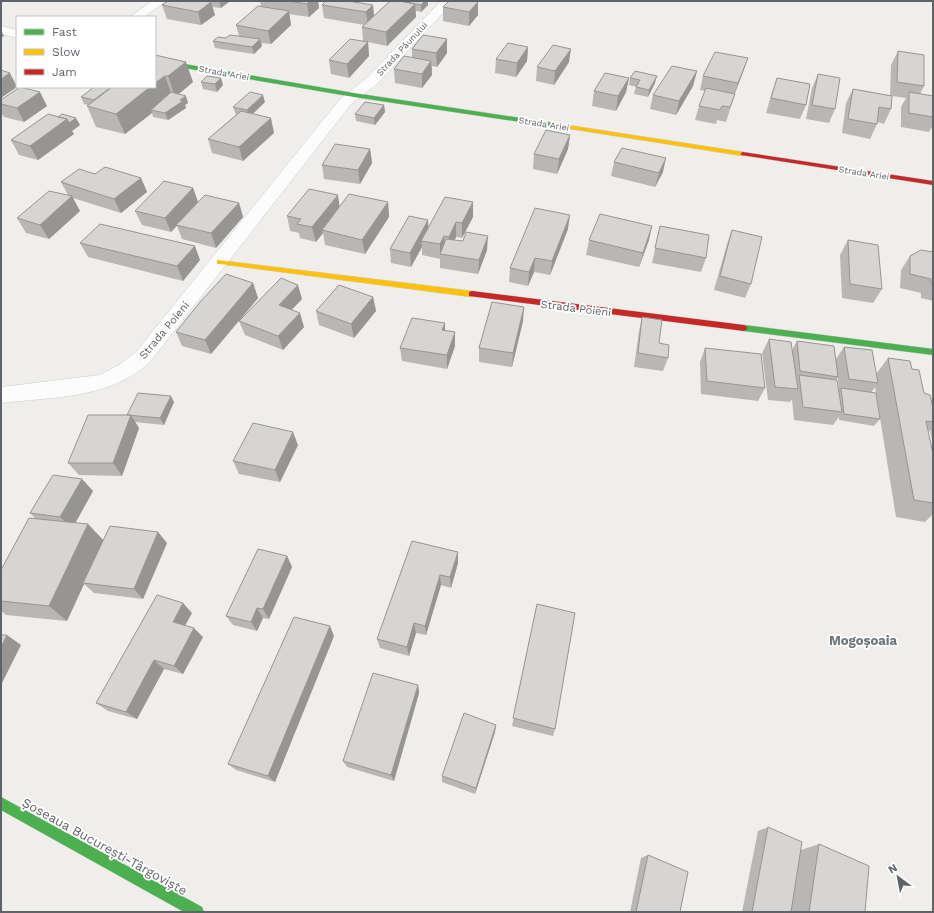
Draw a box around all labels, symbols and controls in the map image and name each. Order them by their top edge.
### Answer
legend [16,16,156,88]
street label: Strada Păunului [375,20,429,78]
text: Fast [52,25,77,39]
text: Slow [52,45,80,59]
street label: Strada Ariei [198,64,250,82]
text: Jam [52,65,77,79]
street label: Strada Ariei [518,115,570,133]
street label: Strada Ariei [838,164,890,182]
street label: Strada Poieni [540,298,612,319]
street label: Strada Poieni [137,299,192,362]
district label: Mogoșoaia [829,633,897,648]
street label: Șoseaua București-Târgoviște [19,795,190,899]
north arrow [878,857,918,897]
text: N [886,861,900,877]

